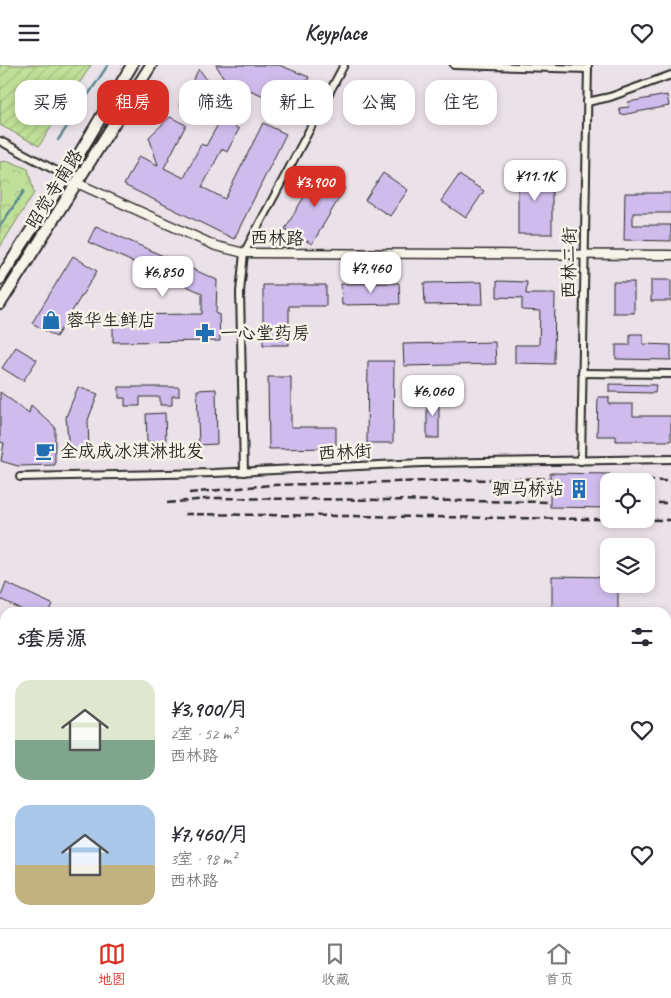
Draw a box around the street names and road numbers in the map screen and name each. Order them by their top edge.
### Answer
street label: 昭觉寺南路 [21,145,87,233]
street label: 西林路 [250,227,304,249]
street label: 西林二街 [557,227,581,299]
street label: 西林街 [317,440,373,464]

